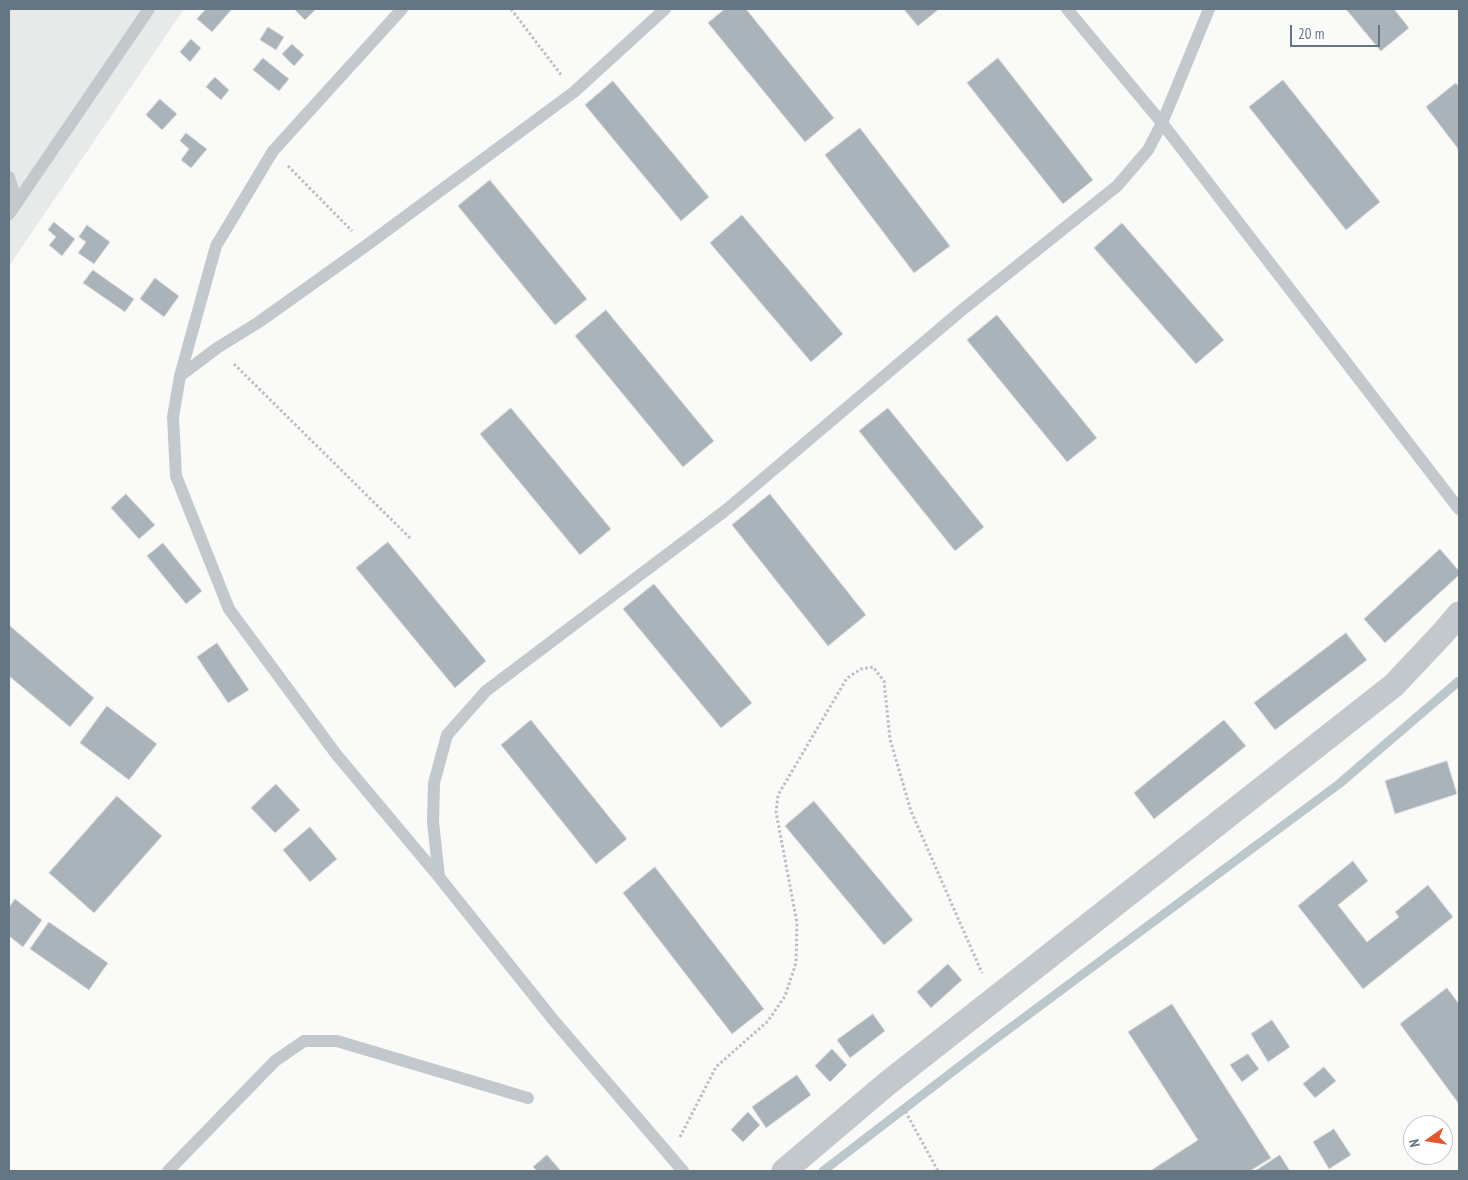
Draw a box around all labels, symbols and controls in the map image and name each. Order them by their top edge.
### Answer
scale bar [1293,15,1383,47]
text: 20 m [1298,24,1324,43]
north arrow [1403,1115,1453,1165]
text: N [1405,1137,1424,1149]

